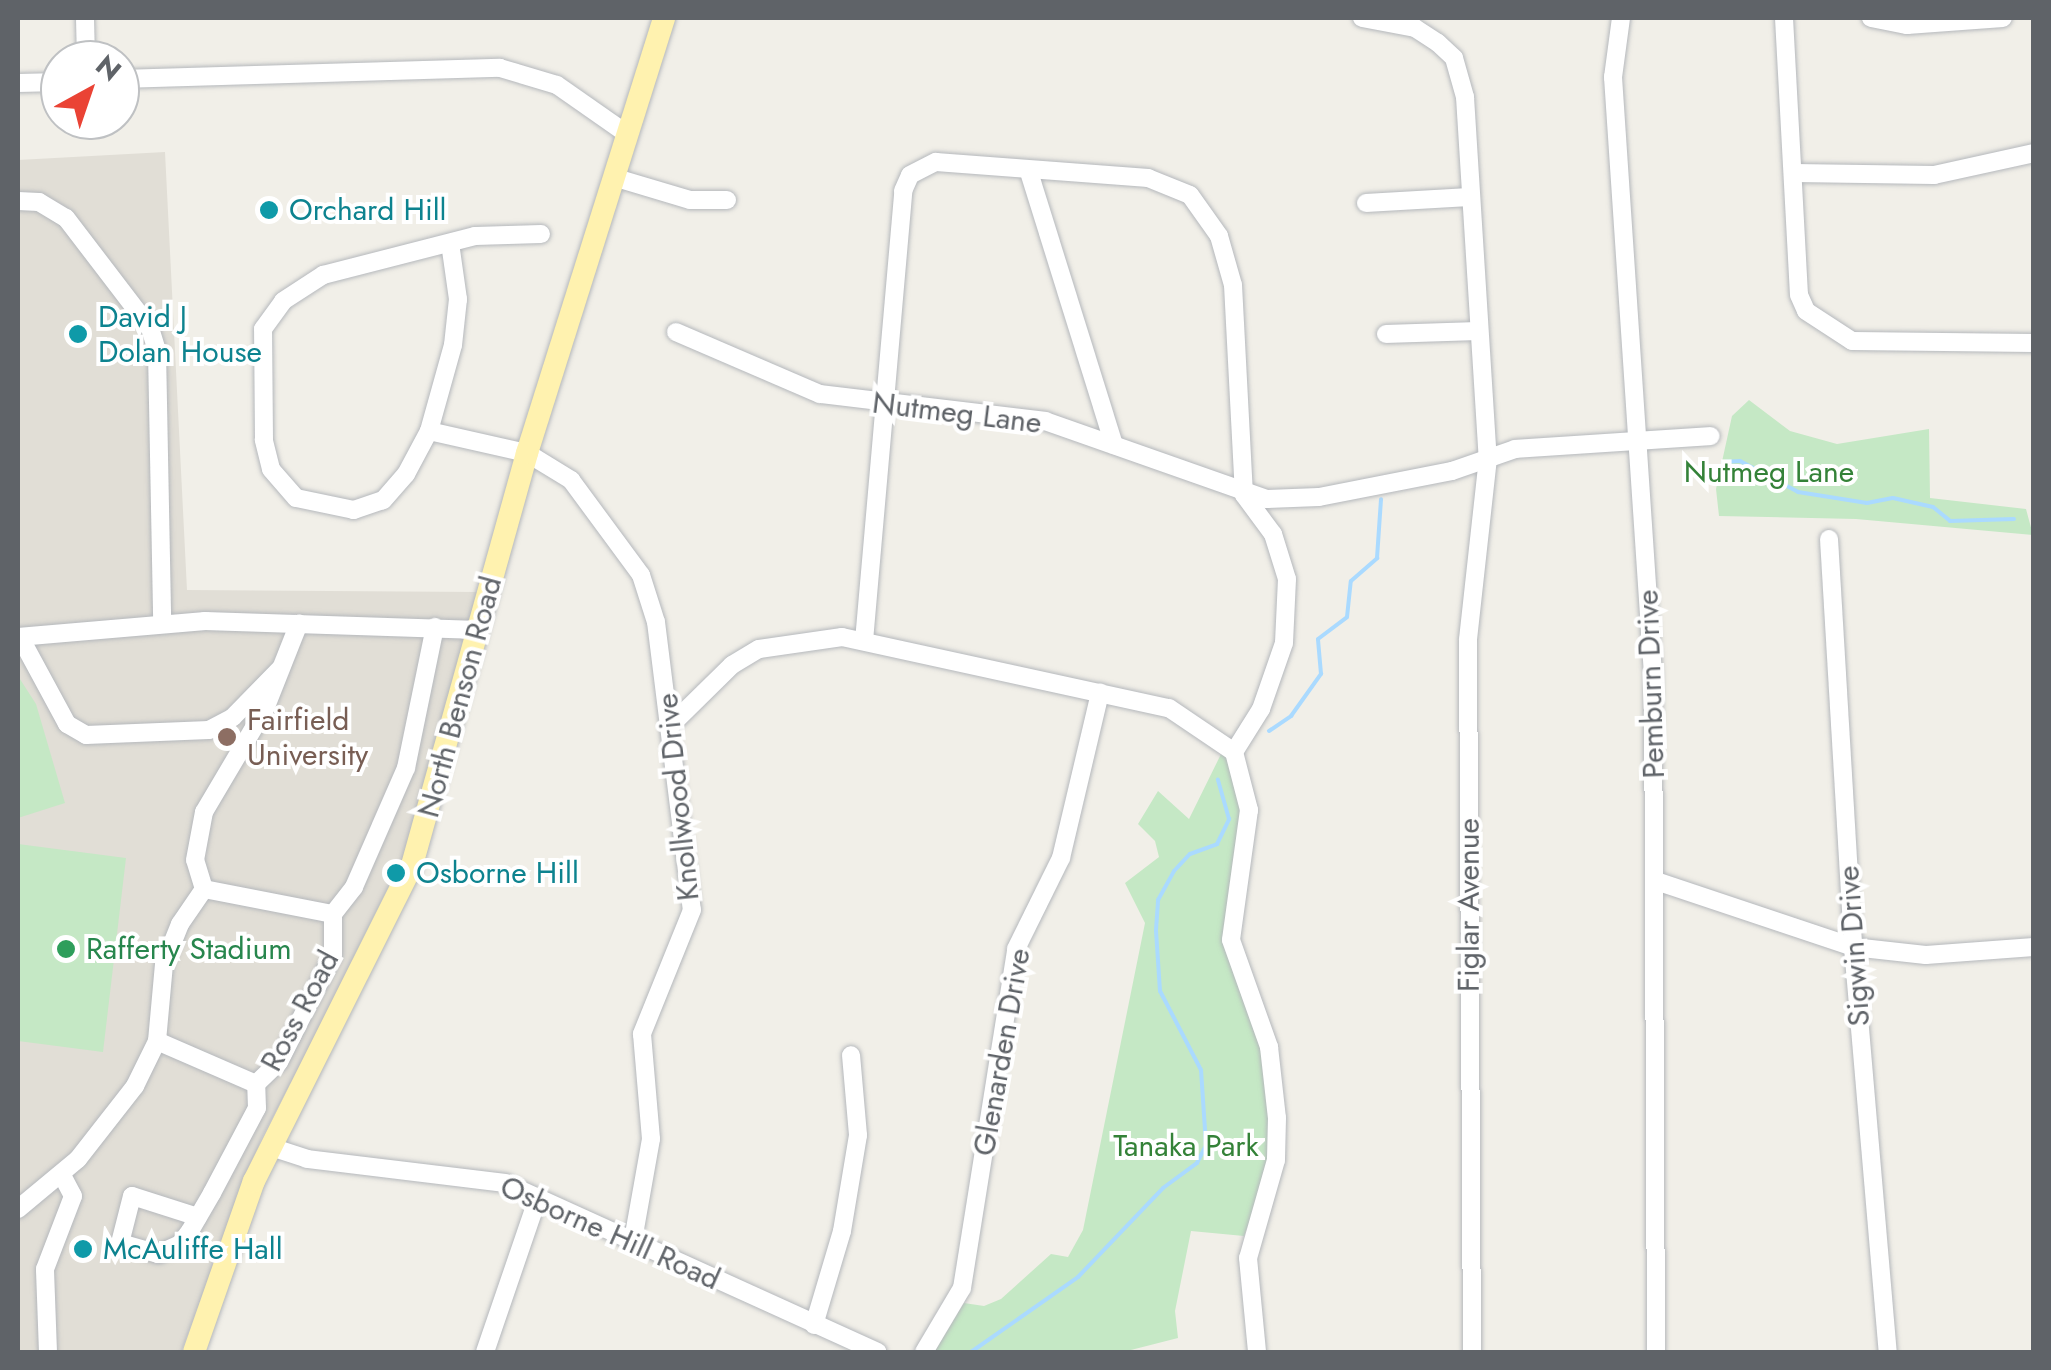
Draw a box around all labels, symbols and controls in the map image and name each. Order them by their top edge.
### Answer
north arrow [40,40,140,140]
text: N [87,45,130,91]
place label: Orchard Hill [289,192,446,228]
marker: Orchard Hill [258,199,280,221]
place label: David J Dolan House [98,299,262,370]
marker: David J Dolan House [67,323,89,345]
street label: Nutmeg Lane [870,385,1044,441]
park label: Nutmeg Lane [1684,454,1854,490]
street label: North Benson Road [411,573,509,821]
street label: Pemburn Drive [1630,589,1672,779]
street label: Knollwood Drive [649,691,707,903]
place label: Fairfield University [247,702,368,772]
marker: Fairfield University [216,726,238,748]
street label: Figlar Avenue [1451,818,1487,992]
place label: Osborne Hill [416,855,579,891]
marker: Osborne Hill [385,862,407,884]
street label: Sigwin Drive [1830,864,1878,1028]
place label: Rafferty Stadium [86,931,292,967]
marker: Rafferty Stadium [55,938,77,960]
street label: Ross Road [253,945,347,1077]
street label: Glenarden Drive [966,945,1038,1159]
park label: Tanaka Park [1113,1128,1259,1164]
street label: Osborne Hill Road [495,1168,725,1298]
place label: McAuliffe Hall [103,1231,283,1267]
marker: McAuliffe Hall [72,1238,94,1260]

